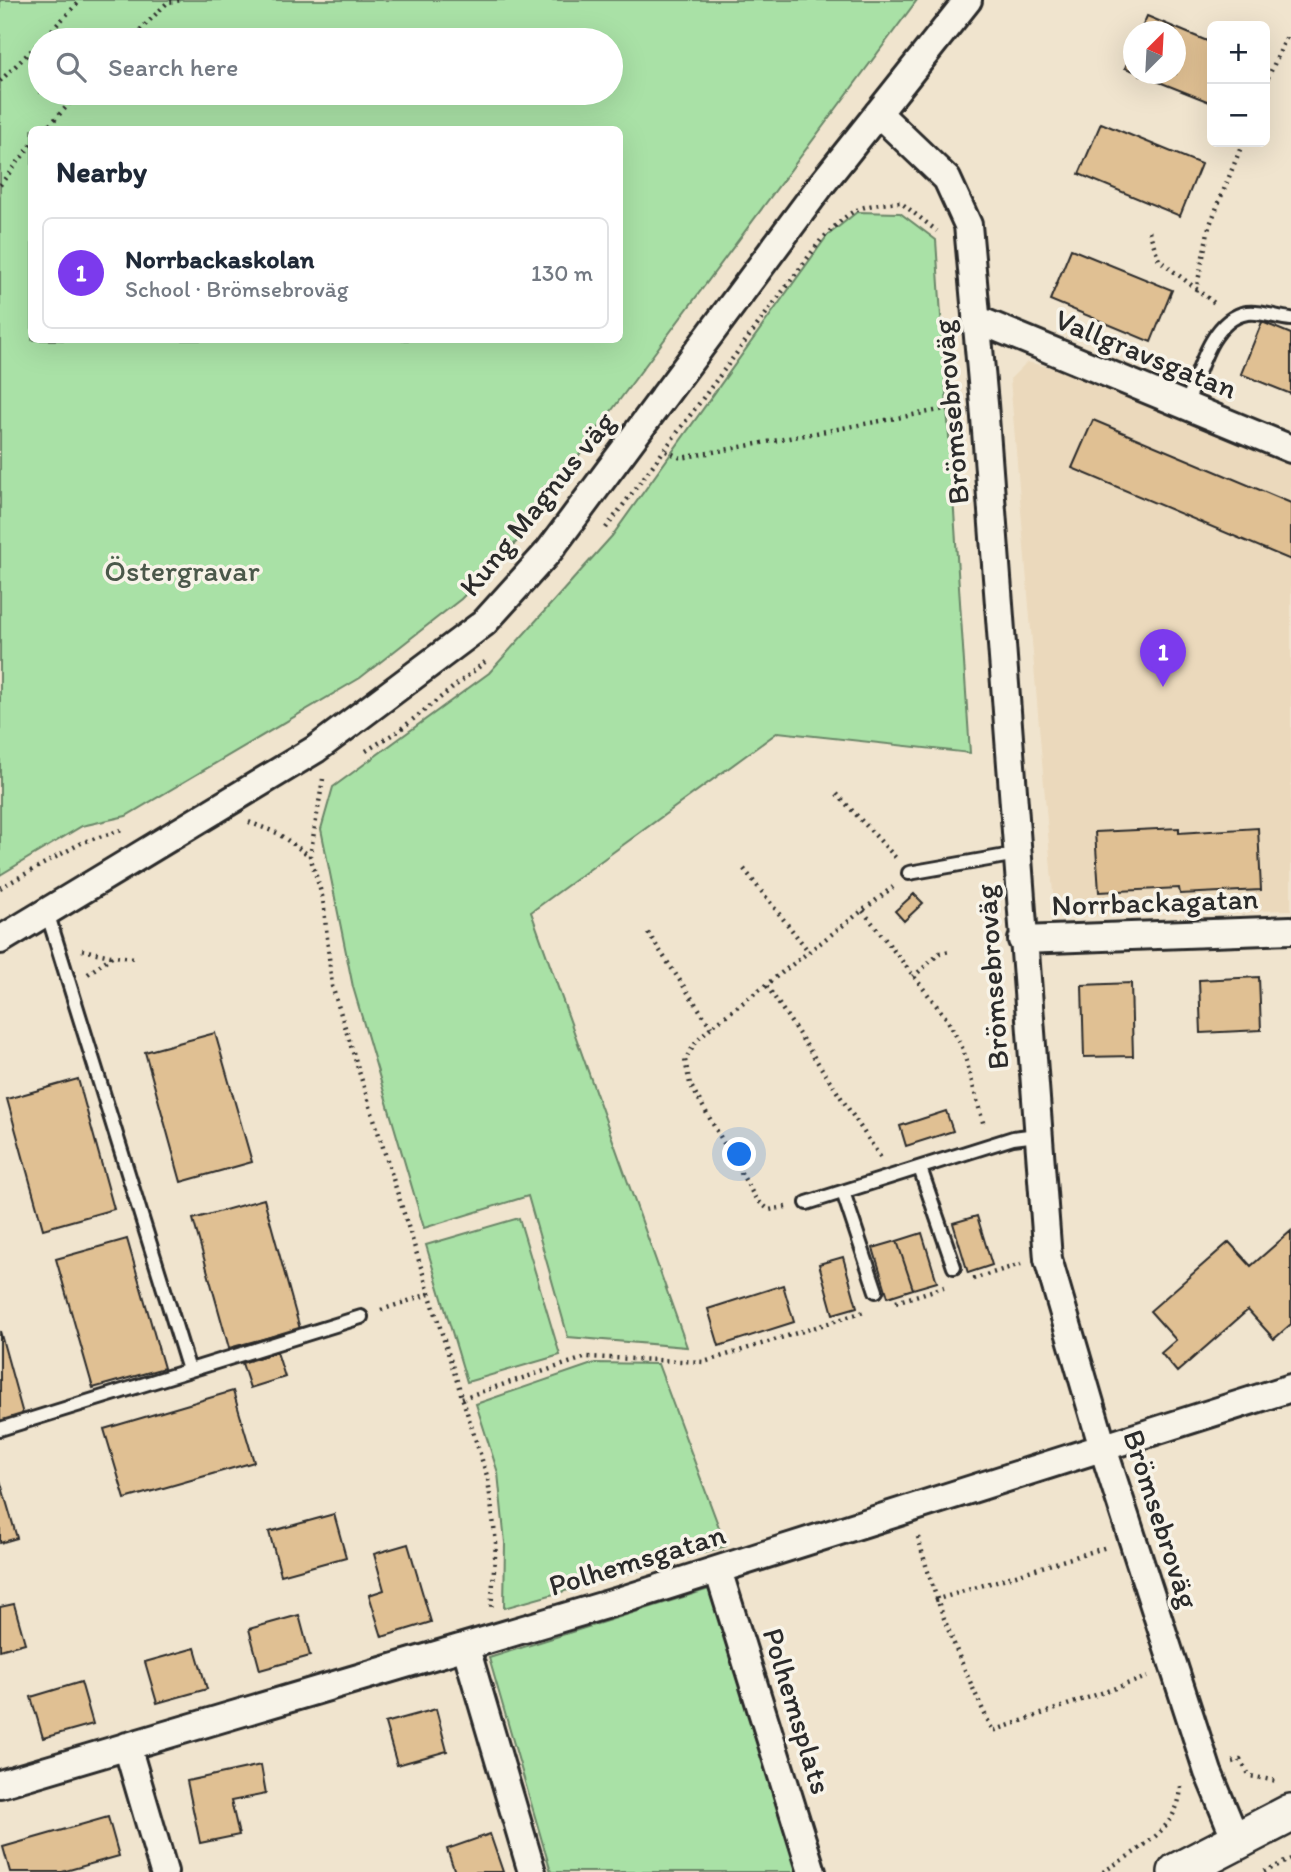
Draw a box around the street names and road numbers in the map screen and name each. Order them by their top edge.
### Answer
street label: Vallgravsgatan [1050,300,1243,407]
street label: Brömsebroväg [924,317,977,506]
street label: Kung Magnus väg [451,403,623,604]
street label: Norrbackagatan [1051,879,1259,924]
street label: Brömsebroväg [967,883,1016,1071]
street label: Brömsebroväg [1115,1425,1208,1613]
street label: Polhemsgatan [544,1515,730,1604]
street label: Polhemsplats [755,1623,840,1798]

